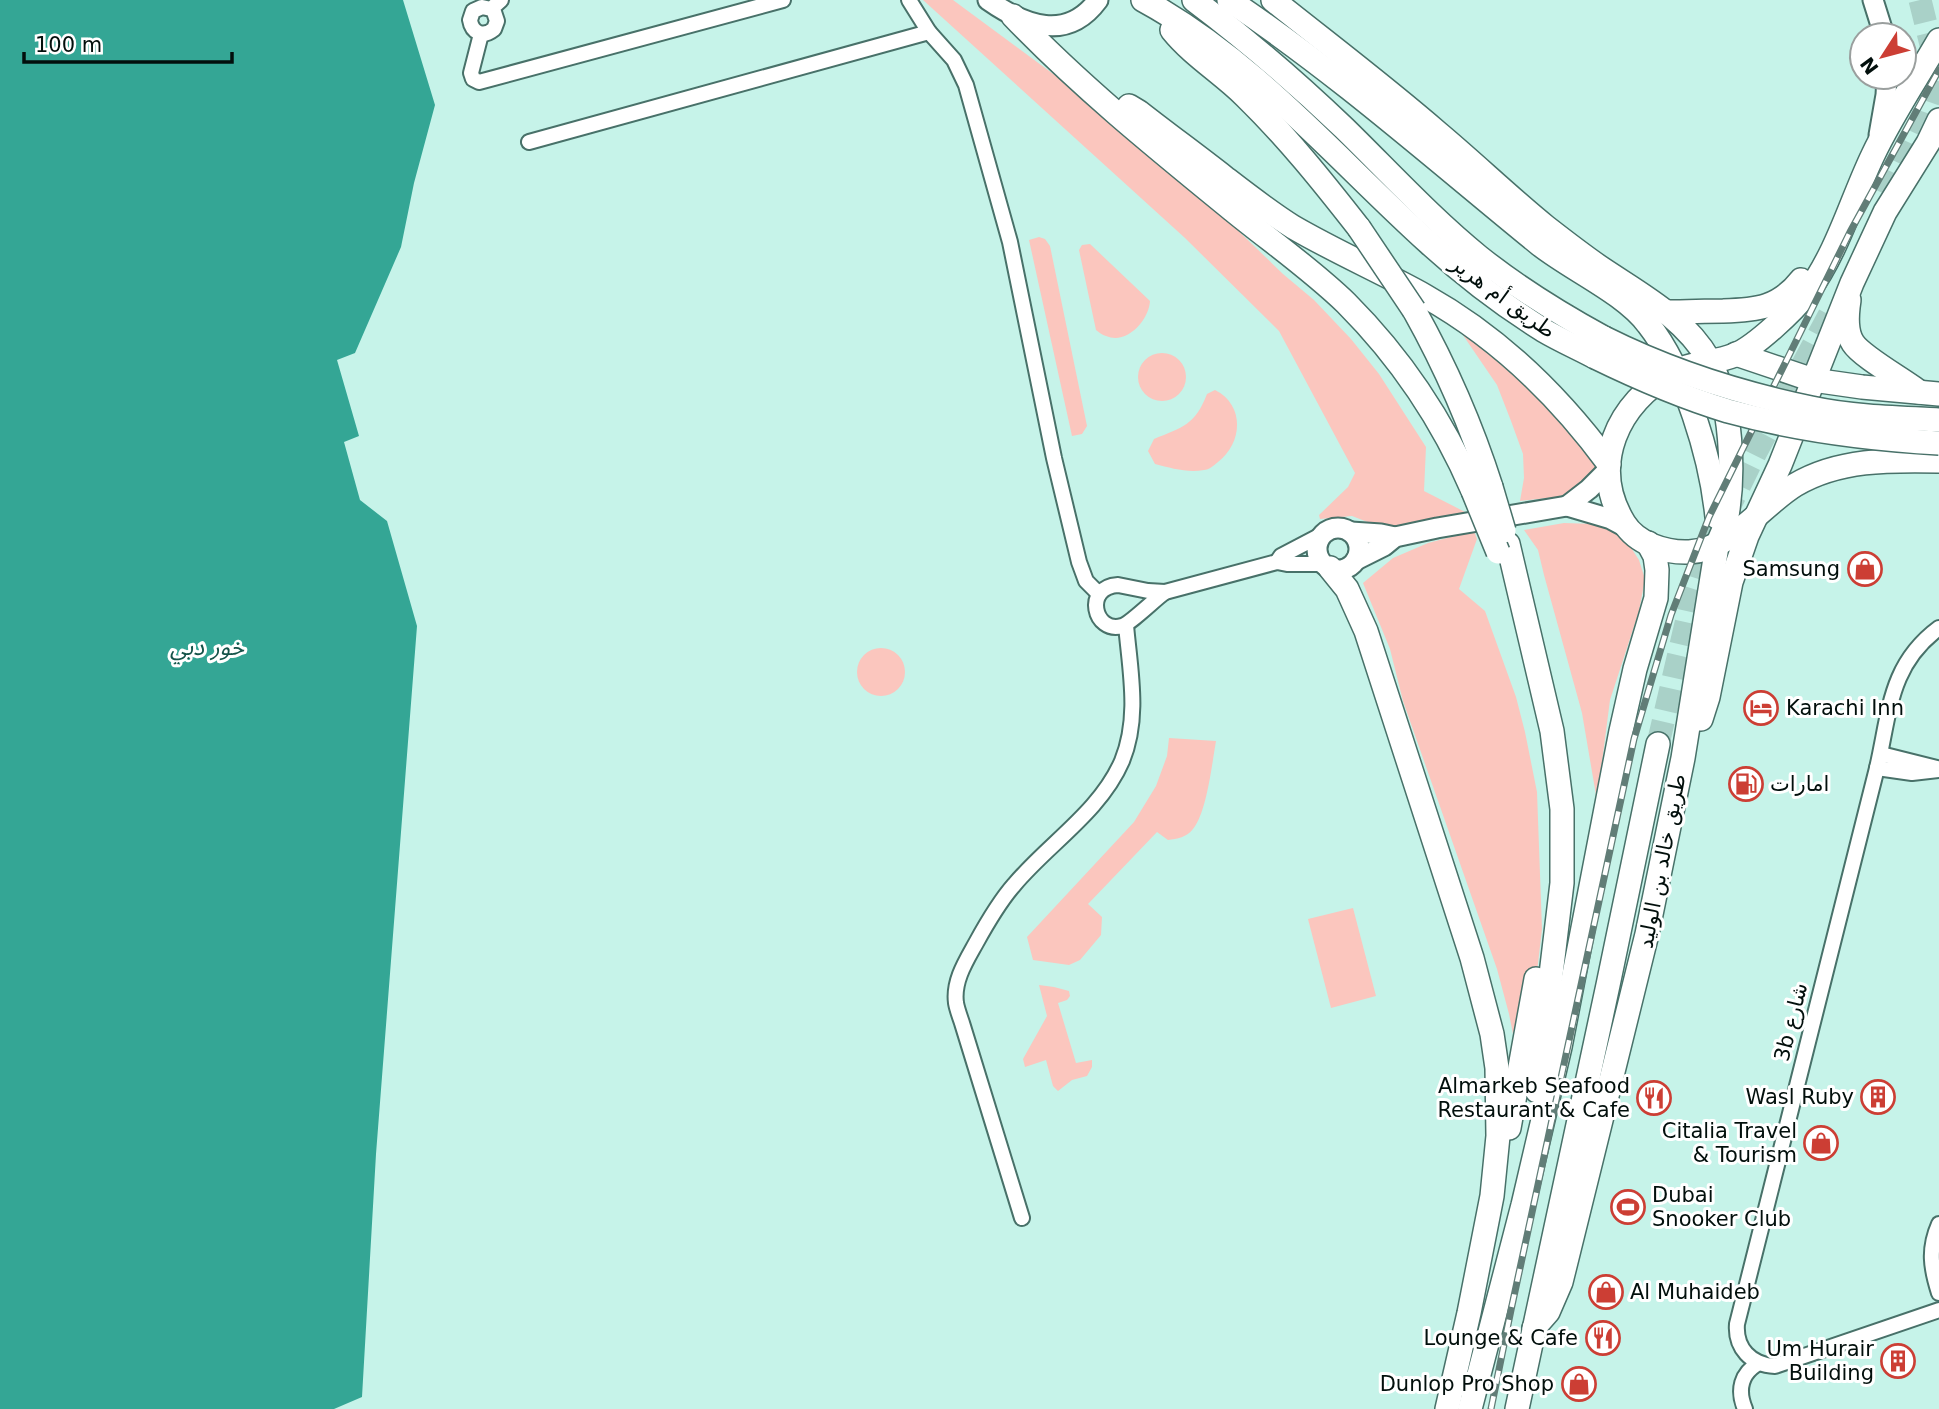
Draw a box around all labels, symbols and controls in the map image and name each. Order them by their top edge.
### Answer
scale bar [24,21,233,65]
north arrow [1848,21,1918,91]
text: 100 m [35,33,102,57]
text: N [1856,53,1883,79]
street label: طريق أم هرير [1445,249,1561,343]
shop icon: Samsung [1846,550,1884,588]
place label: Samsung [1742,557,1840,581]
water label: خور دبي [170,634,245,665]
hotel icon: Karachi Inn [1742,689,1780,727]
place label: Karachi Inn [1786,696,1904,720]
fuel station icon: امارات [1727,765,1765,803]
street label: طريق خالد بن الوليد [1633,772,1691,950]
place label: امارات [1770,772,1829,796]
street label: 3b شارع [1770,980,1812,1064]
place label: Almarkeb Seafood Restaurant & Cafe [1437,1074,1630,1122]
building icon: Wasl Ruby [1859,1078,1897,1116]
restaurant icon: Almarkeb Seafood Restaurant & Cafe [1635,1079,1673,1117]
place label: Wasl Ruby [1746,1085,1854,1109]
place label: Citalia Travel & Tourism [1662,1119,1797,1167]
shop icon: Citalia Travel & Tourism [1802,1124,1840,1162]
place label: Dubai Snooker Club [1652,1183,1791,1231]
sports icon: Dubai Snooker Club [1609,1188,1647,1226]
shop icon: Al Muhaideb [1587,1273,1625,1311]
place label: Al Muhaideb [1630,1280,1760,1304]
restaurant icon: Lounge & Cafe [1584,1319,1622,1357]
place label: Lounge & Cafe [1423,1326,1578,1350]
place label: Um Hurair Building [1766,1337,1874,1385]
building icon: Um Hurair Building [1879,1342,1917,1380]
shop icon: Dunlop Pro Shop [1560,1365,1598,1403]
place label: Dunlop Pro Shop [1380,1372,1554,1396]

